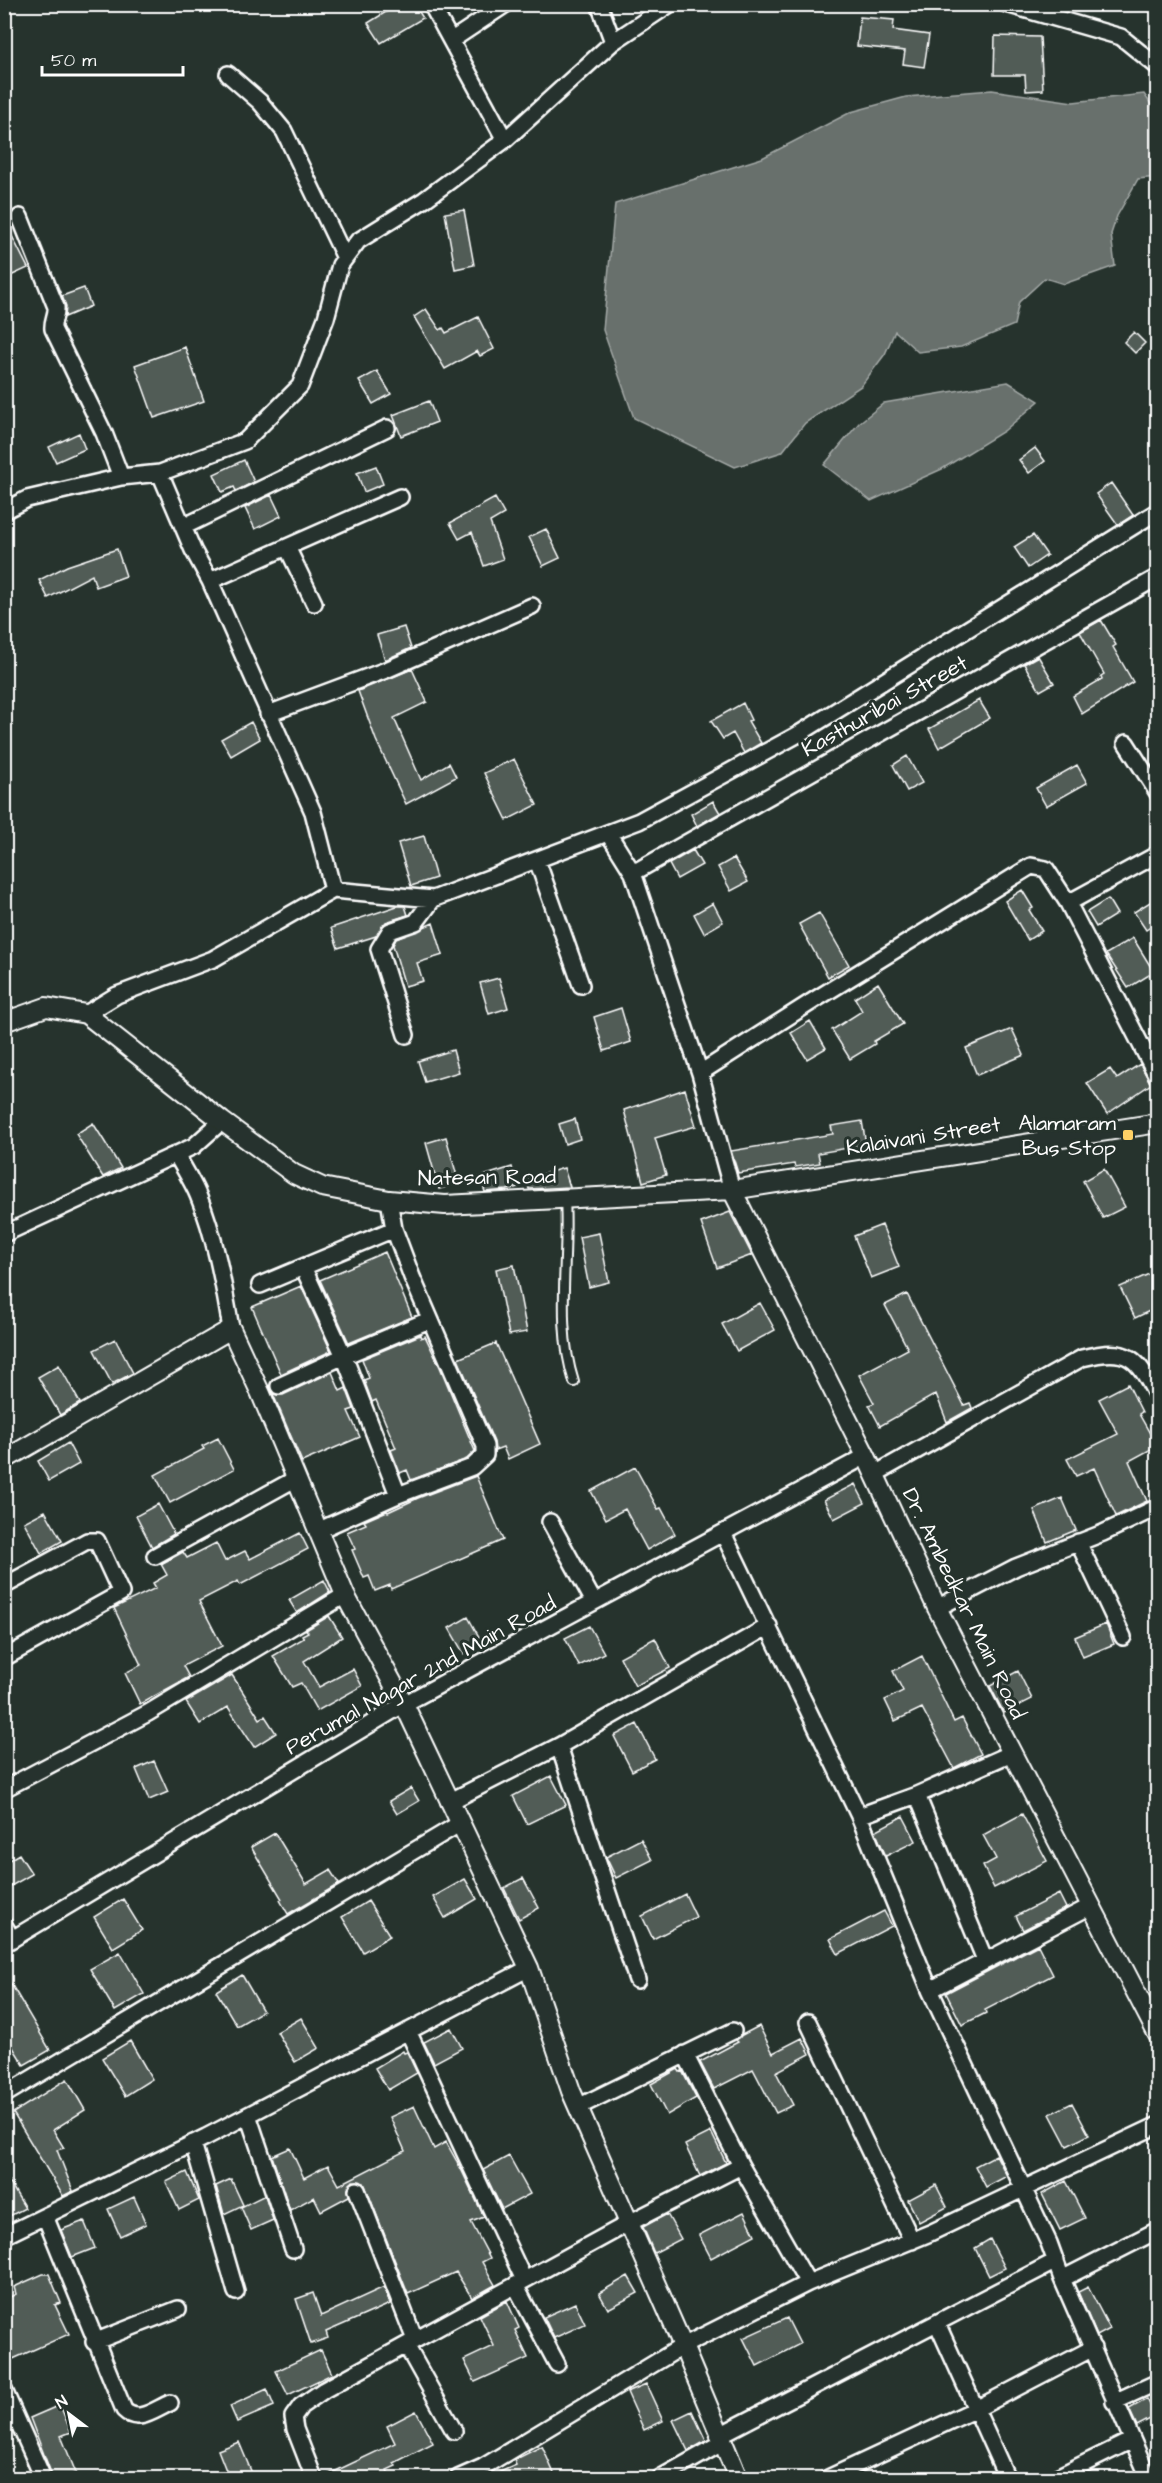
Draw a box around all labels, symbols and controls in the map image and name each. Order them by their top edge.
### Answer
scale bar [42,39,183,77]
text: 50 m [51,48,96,73]
street label: Kasthuribai Street [796,648,973,765]
place label: Alamaram Bus Stop [1018,1108,1116,1164]
street label: Kalaivani Street [844,1109,1003,1164]
marker: Alamaram Bus Stop [1121,1128,1135,1142]
street label: Natesan Road [418,1161,556,1194]
street label: Dr. Ambedkar Main Road [894,1483,1033,1725]
street label: Perumal Nagar 2nd Main Road [280,1588,562,1764]
north arrow [39,2384,99,2444]
text: N [51,2390,72,2414]

